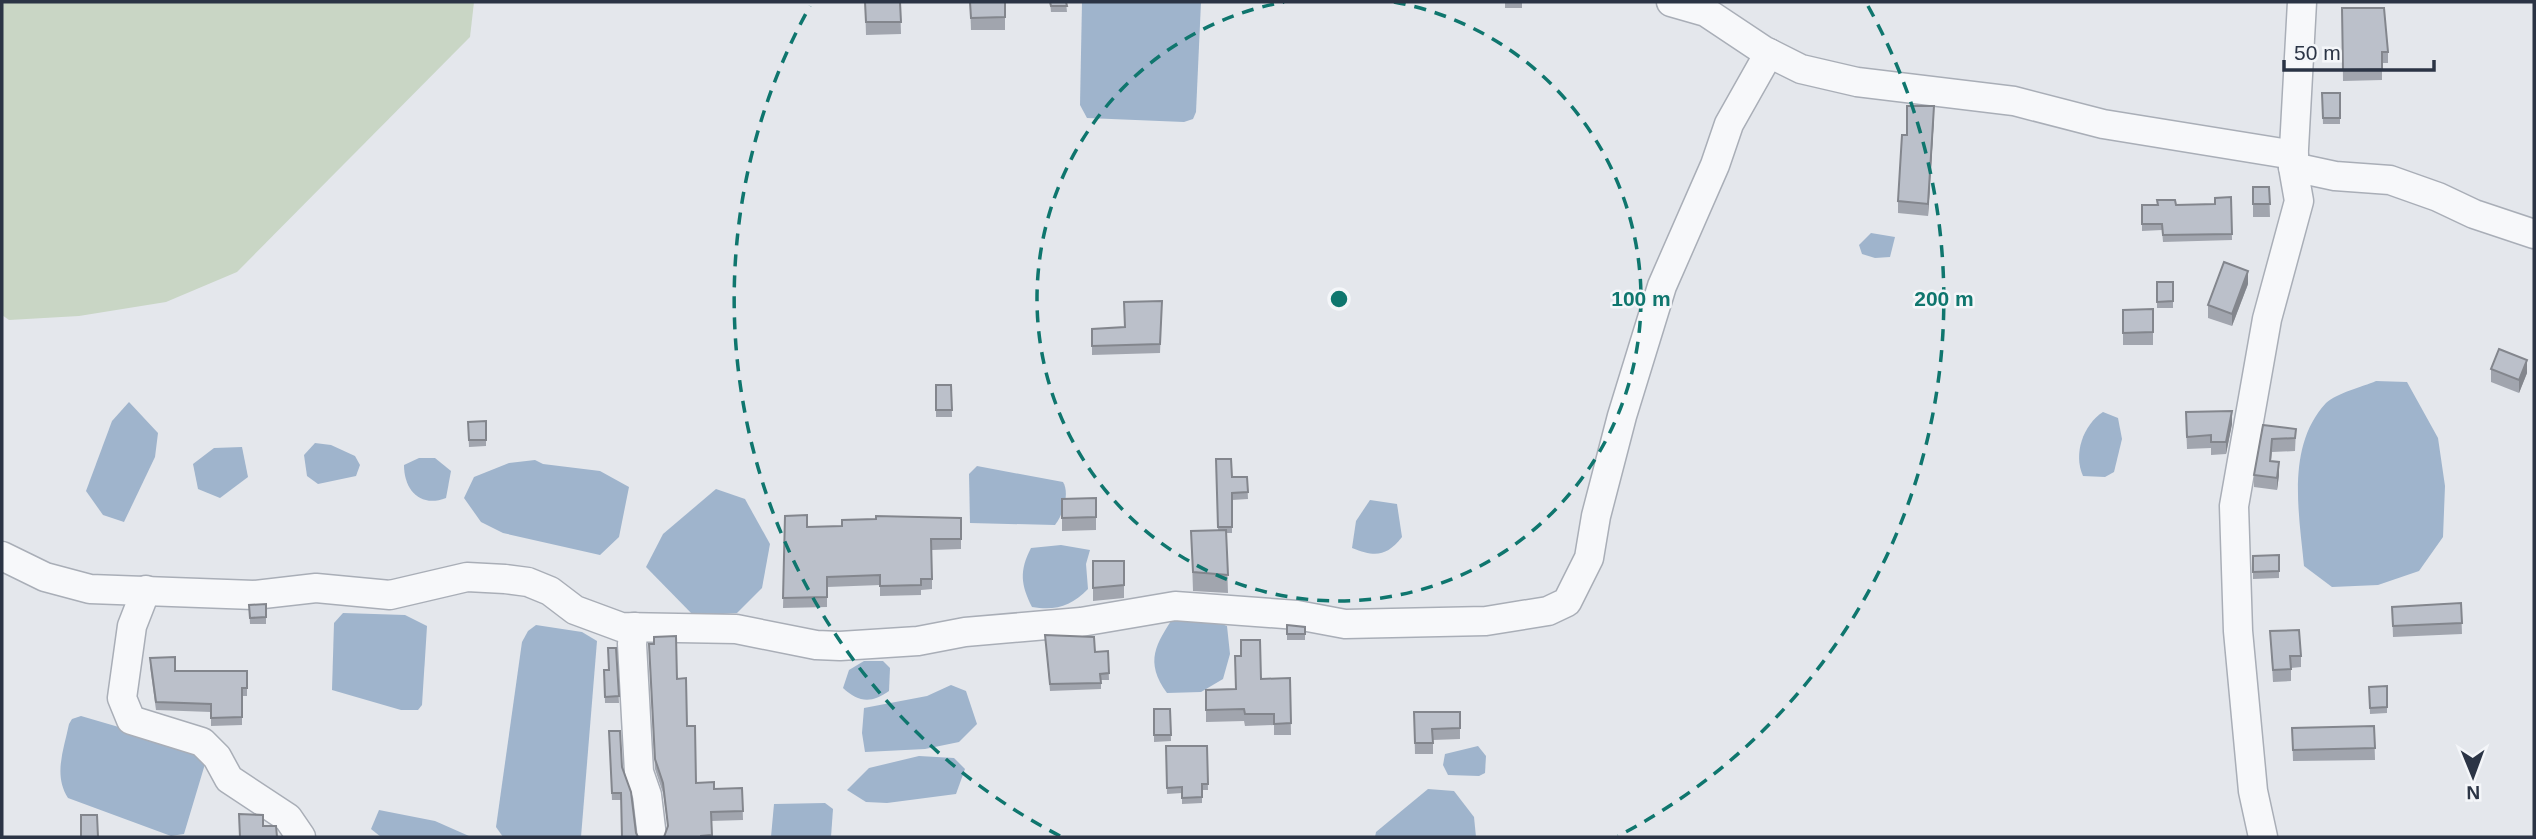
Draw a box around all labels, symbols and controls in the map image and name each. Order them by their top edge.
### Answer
scale bar [2284,28,2434,72]
text: 50 m [2294,41,2341,64]
centre of rings [1327,287,1351,311]
text: 100 m [1611,287,1671,310]
text: 200 m [1914,287,1974,310]
north arrow [2438,741,2508,811]
text: N [2466,782,2480,803]

